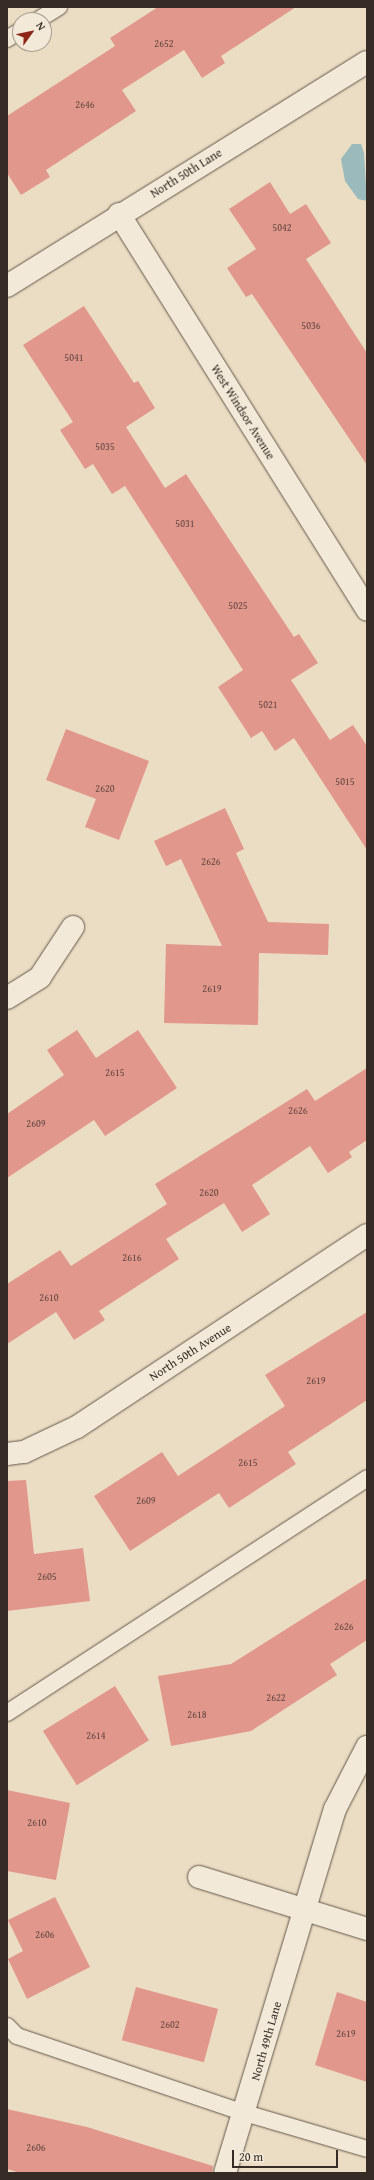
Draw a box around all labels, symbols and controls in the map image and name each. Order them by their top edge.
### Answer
north arrow [12,12,52,52]
text: N [33,19,50,33]
house number: 2652 [154,38,174,50]
house number: 2646 [75,99,95,111]
street label: North 50th Lane [148,145,224,201]
house number: 5042 [272,222,292,234]
house number: 5036 [301,320,321,332]
house number: 5041 [64,352,84,364]
street label: West Windsor Avenue [208,362,278,462]
house number: 5035 [95,441,115,453]
house number: 5031 [175,518,195,530]
house number: 5025 [228,600,248,612]
house number: 5021 [258,699,278,711]
house number: 5015 [335,776,355,788]
house number: 2620 [95,783,115,795]
house number: 2626 [201,856,221,868]
house number: 2619 [202,983,222,995]
house number: 2615 [105,1067,125,1079]
house number: 2626 [288,1105,308,1117]
house number: 2609 [26,1118,46,1130]
house number: 2620 [199,1187,219,1199]
house number: 2616 [122,1252,142,1264]
house number: 2610 [39,1292,59,1304]
street label: North 50th Avenue [146,1320,234,1384]
house number: 2619 [306,1375,326,1387]
house number: 2615 [238,1457,258,1469]
house number: 2609 [136,1495,156,1507]
house number: 2605 [37,1571,57,1583]
house number: 2626 [334,1621,354,1633]
house number: 2622 [266,1692,286,1704]
house number: 2618 [187,1709,207,1721]
house number: 2614 [86,1730,106,1742]
house number: 2610 [27,1817,47,1829]
house number: 2606 [35,1929,55,1941]
street label: North 49th Lane [248,2000,284,2082]
house number: 2602 [160,2019,180,2031]
house number: 2619 [336,2028,356,2040]
house number: 2606 [26,2142,46,2154]
scale bar [234,2142,340,2168]
text: 20 m [239,2148,263,2165]

